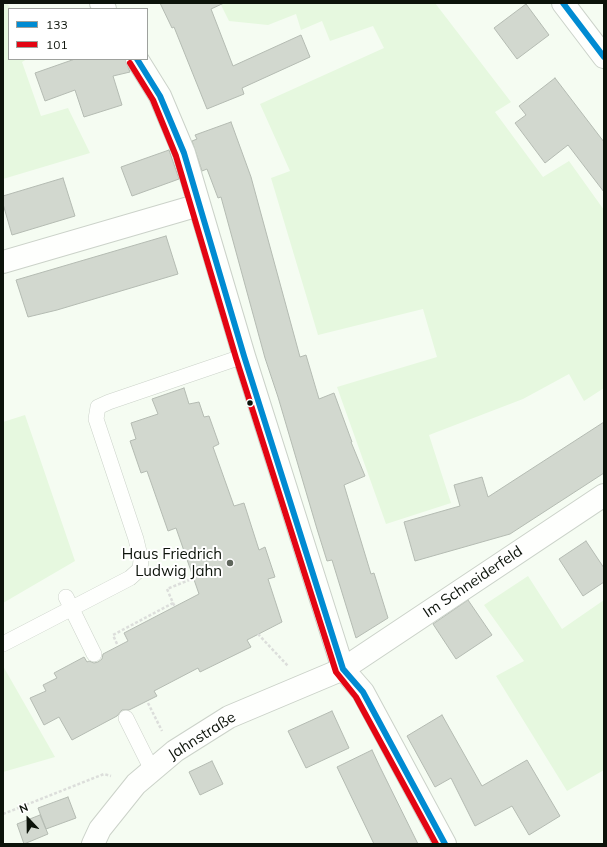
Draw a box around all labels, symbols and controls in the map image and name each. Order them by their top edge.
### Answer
legend [8,8,148,60]
text: 133 [46,17,68,32]
text: 101 [46,37,68,52]
unlabelled marker [245,398,255,408]
street label: Im Schneiderfeld [420,542,526,622]
place label: Haus Friedrich Ludwig Jahn [122,545,222,580]
marker: Haus Friedrich Ludwig Jahn [225,558,235,568]
street label: Jahnstraße [165,708,239,764]
north arrow [8,799,48,839]
text: N [17,800,30,816]

